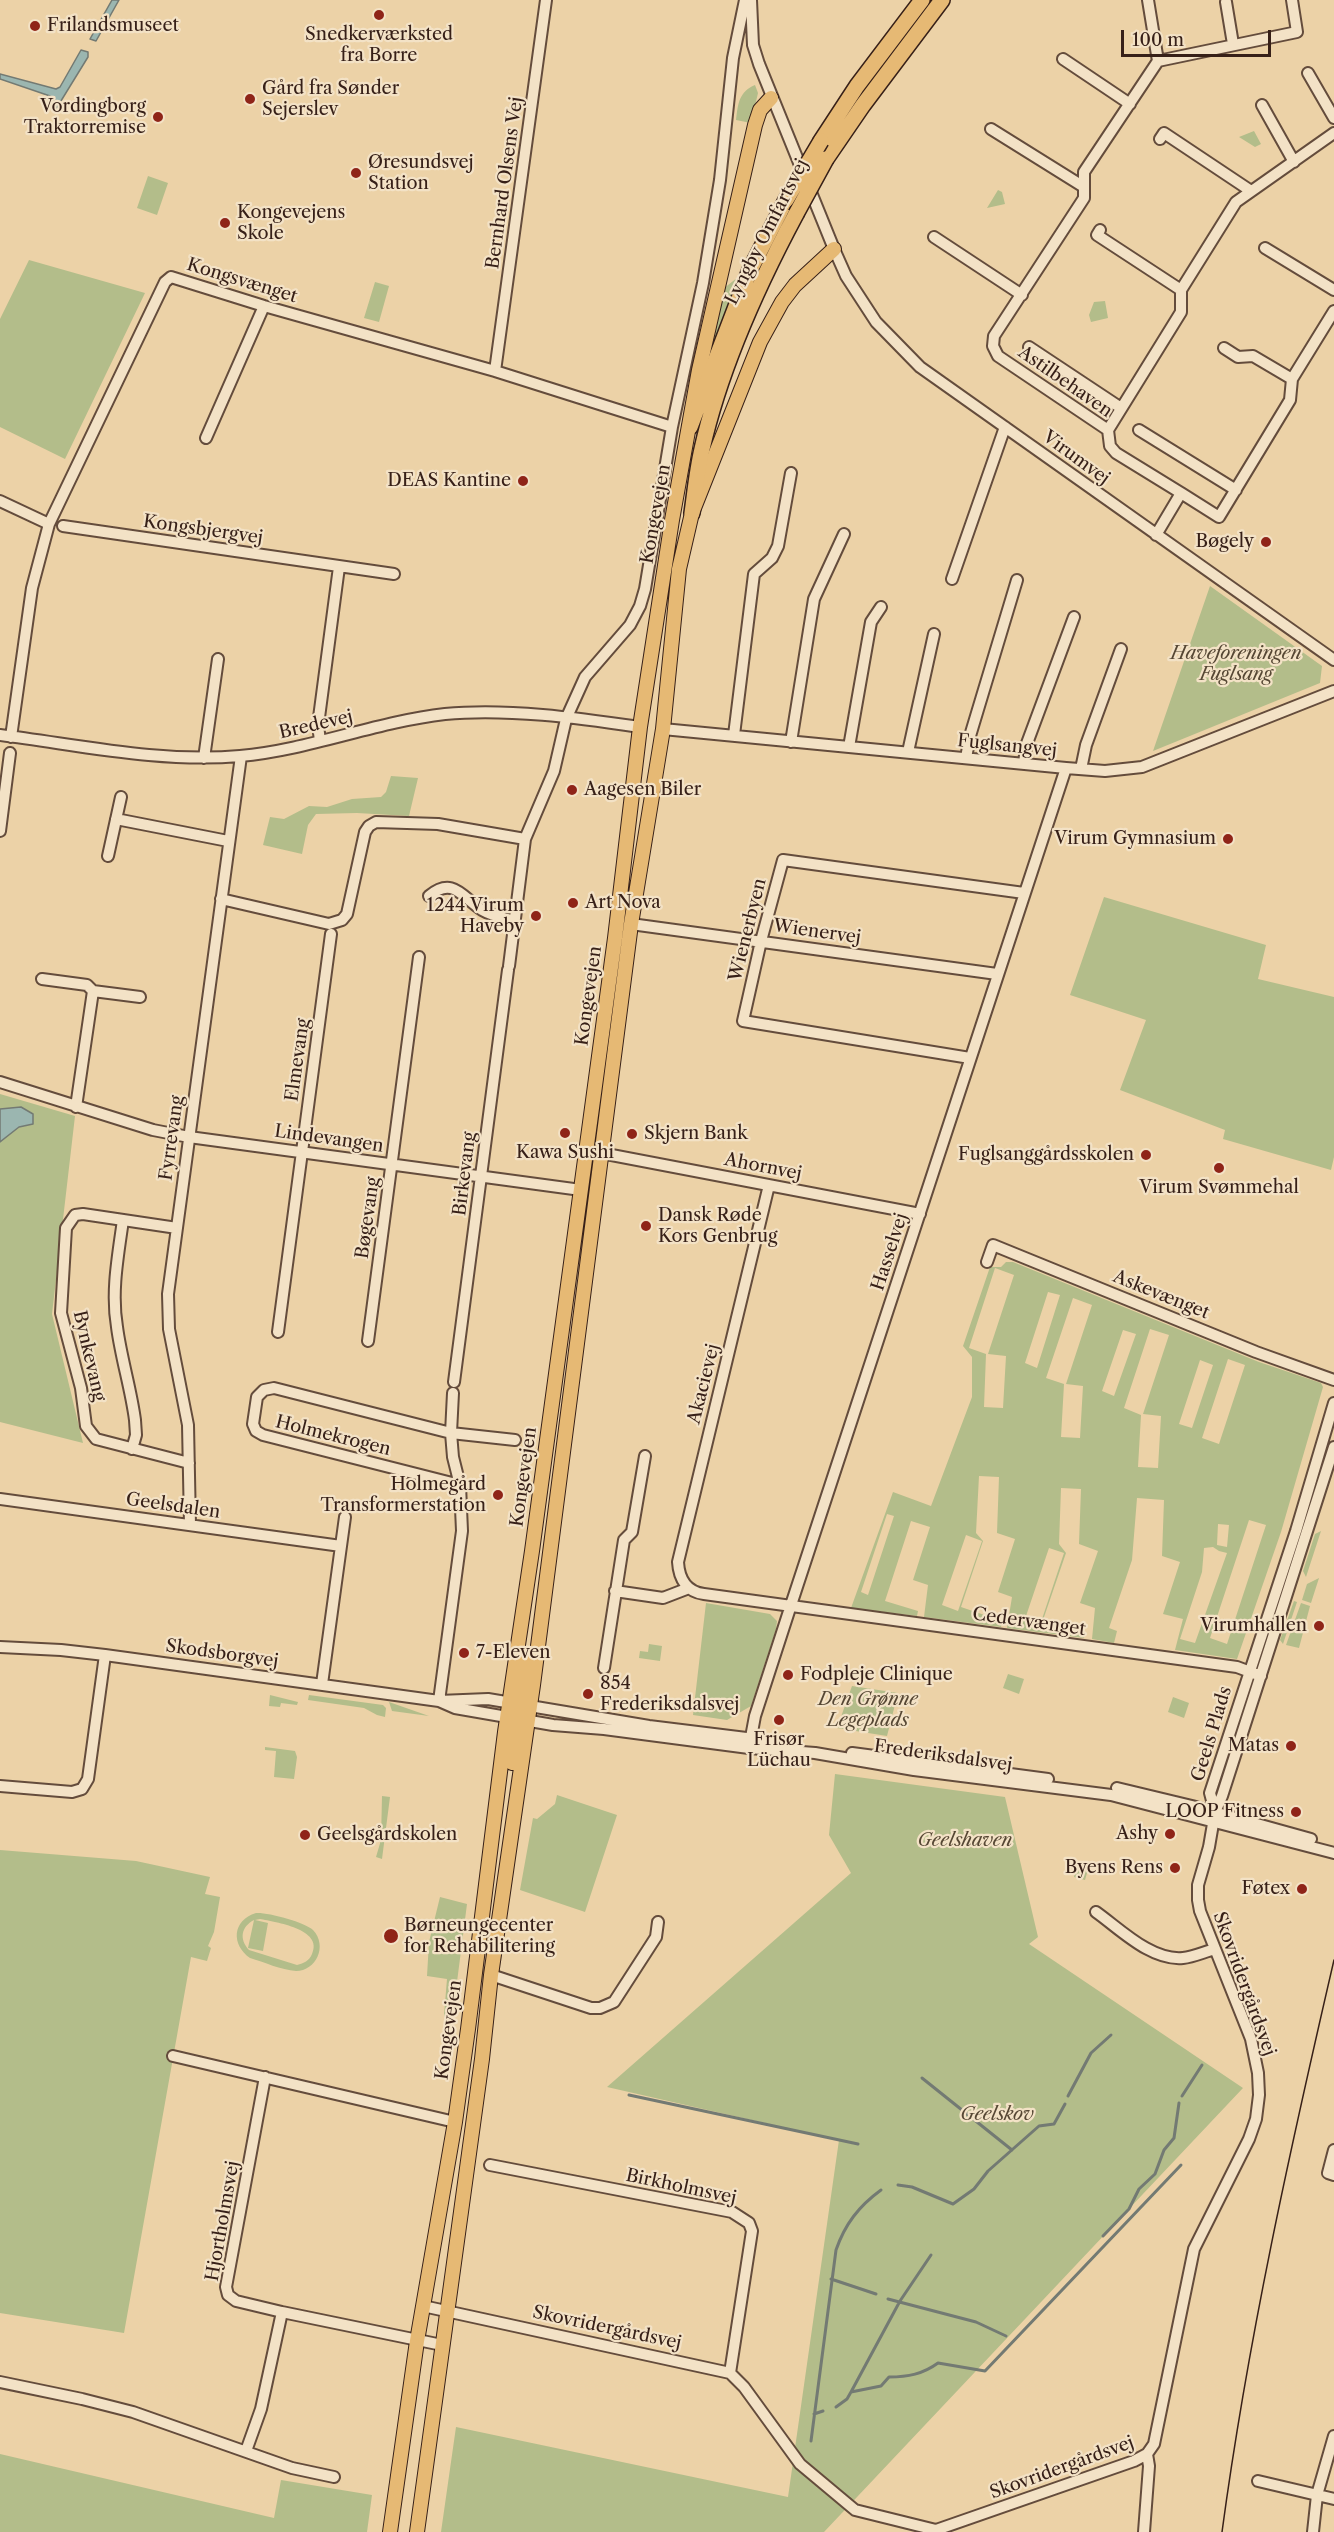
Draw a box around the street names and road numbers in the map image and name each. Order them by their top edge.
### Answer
street label: Bernhard Olsens Vej [482,95,528,271]
street label: Lyngby Omfartsvej [721,156,813,308]
street label: Kongsvænget [184,254,300,308]
street label: Astilbehaven [1014,342,1116,422]
street label: Virumvej [1038,426,1114,490]
street label: Kongevejen [637,463,675,565]
street label: Kongsbjergvej [142,511,264,549]
street label: Bredevej [277,706,355,744]
street label: Fuglsangvej [956,730,1058,762]
street label: Wienerbyen [725,876,771,984]
street label: Wienervej [772,915,862,949]
street label: Kongevejen [571,945,607,1047]
street label: Elmevang [281,1017,315,1103]
street label: Fyrrevang [155,1094,189,1182]
street label: Lindevangen [273,1121,385,1157]
street label: Birkevang [449,1131,481,1217]
street label: Ahornvej [722,1149,804,1185]
street label: Bøgevang [352,1176,384,1260]
street label: Hasselvej [867,1211,913,1293]
street label: Askevænget [1110,1266,1212,1324]
street label: Bynkevang [68,1308,110,1404]
street label: Akacievej [684,1342,724,1426]
street label: Holmekrogen [273,1411,393,1461]
street label: Kongevejen [506,1426,542,1528]
street label: Geelsdalen [124,1489,222,1523]
street label: Cedervænget [971,1603,1087,1641]
street label: Skodsborgvej [164,1635,280,1673]
street label: Geels Plads [1187,1684,1237,1784]
street label: Frederiksdalsvej [872,1736,1014,1776]
street label: Skovridergårdsvej [1208,1909,1280,2059]
street label: Kongevejen [431,1979,467,2081]
street label: Hjortholmsvej [202,2159,244,2283]
street label: Birkholmsvej [624,2165,738,2209]
street label: Skovridergårdsvej [531,2302,683,2354]
street label: Skovridergårdsvej [987,2432,1137,2504]

